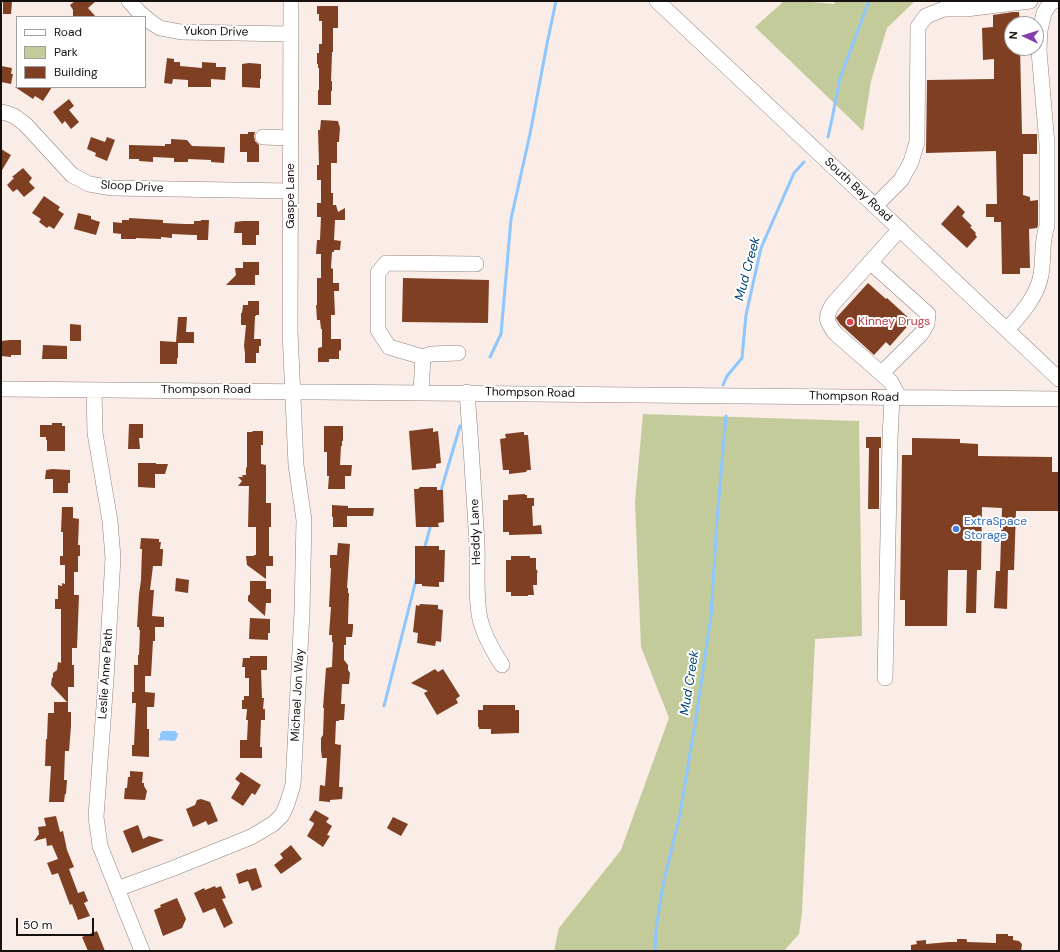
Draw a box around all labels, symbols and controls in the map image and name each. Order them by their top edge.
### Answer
legend [16,16,146,88]
north arrow [1004,16,1044,56]
text: Road [54,24,82,40]
street label: Yukon Drive [184,24,248,40]
text: N [1006,31,1020,40]
text: Park [54,44,78,60]
text: Building [54,64,98,80]
street label: South Bay Road [821,155,895,225]
street label: Gaspe Lane [284,163,298,229]
street label: Sloop Drive [100,178,164,196]
water label: Mud Creek [732,235,764,303]
place label: Kinney Drugs [858,315,930,329]
marker: Kinney Drugs [845,317,855,327]
street label: Thompson Road [161,383,251,397]
street label: Thompson Road [485,385,575,401]
street label: Thompson Road [809,389,899,405]
street label: Heddy Lane [468,499,484,565]
place label: ExtraSpace Storage [964,515,1027,543]
marker: ExtraSpace Storage [951,524,961,534]
street label: Leslie Anne Path [96,628,116,720]
street label: Michael Jon Way [288,648,308,742]
water label: Mud Creek [677,649,703,717]
scale bar [18,910,96,936]
text: 50 m [23,917,52,933]

